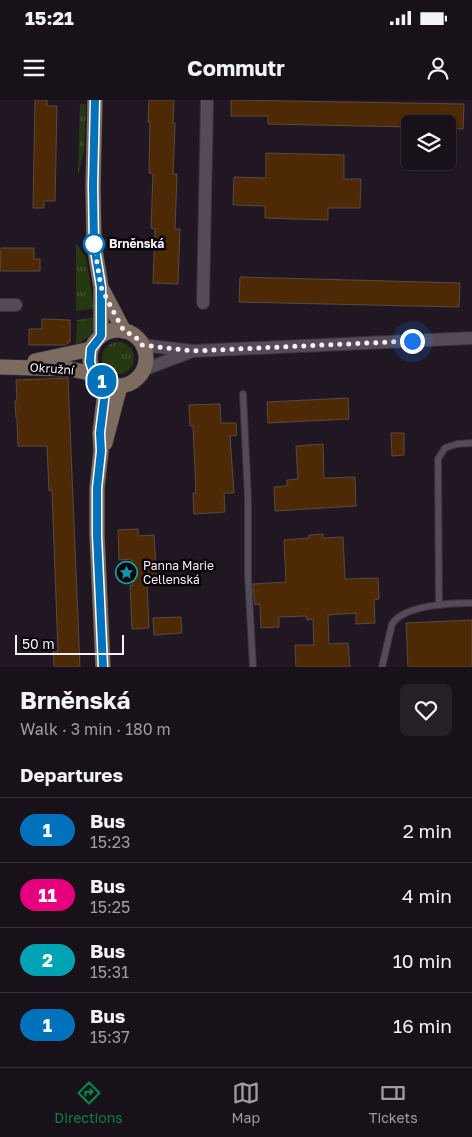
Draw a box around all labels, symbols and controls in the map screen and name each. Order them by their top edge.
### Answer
text: 15:21 [25,6,74,29]
icon: menu [20,54,48,82]
text: Commutr [187,54,285,81]
icon: person [424,54,452,82]
map controls [401,115,456,170]
button: layers [401,115,456,170]
marker: Brněnská [83,233,105,255]
place label: Brněnská [109,236,164,251]
your location [400,329,425,354]
street label: Okružní [29,359,75,378]
line badge: 1 [86,365,118,397]
text: 1 [97,370,107,392]
place label: Panna Marie Cellenská [143,558,214,587]
place icon: Panna Marie Cellenská [115,561,139,585]
scale bar [15,632,124,655]
text: 50 m [22,635,55,652]
button: heart [400,684,452,736]
text: Brněnská [20,685,131,714]
text: Walk · 3 min · 180 m [20,719,171,739]
text: Departures [20,763,123,786]
text: Bus [90,809,125,832]
text: 1 [43,819,52,841]
text: 2 min [403,819,452,842]
text: 15:23 [90,832,130,852]
text: Bus [90,874,125,897]
text: 11 [38,884,57,906]
text: 4 min [402,884,452,907]
text: 15:25 [90,897,130,917]
text: Bus [90,939,125,962]
text: 2 [42,949,53,971]
text: 10 min [393,949,452,972]
text: 15:31 [90,962,129,982]
text: Bus [90,1004,125,1027]
text: 1 [43,1014,52,1036]
text: 16 min [393,1014,452,1037]
text: 15:37 [90,1027,130,1047]
tab: Directions [54,1079,123,1126]
tab: Map [231,1079,260,1126]
tab: Tickets [369,1079,418,1126]

